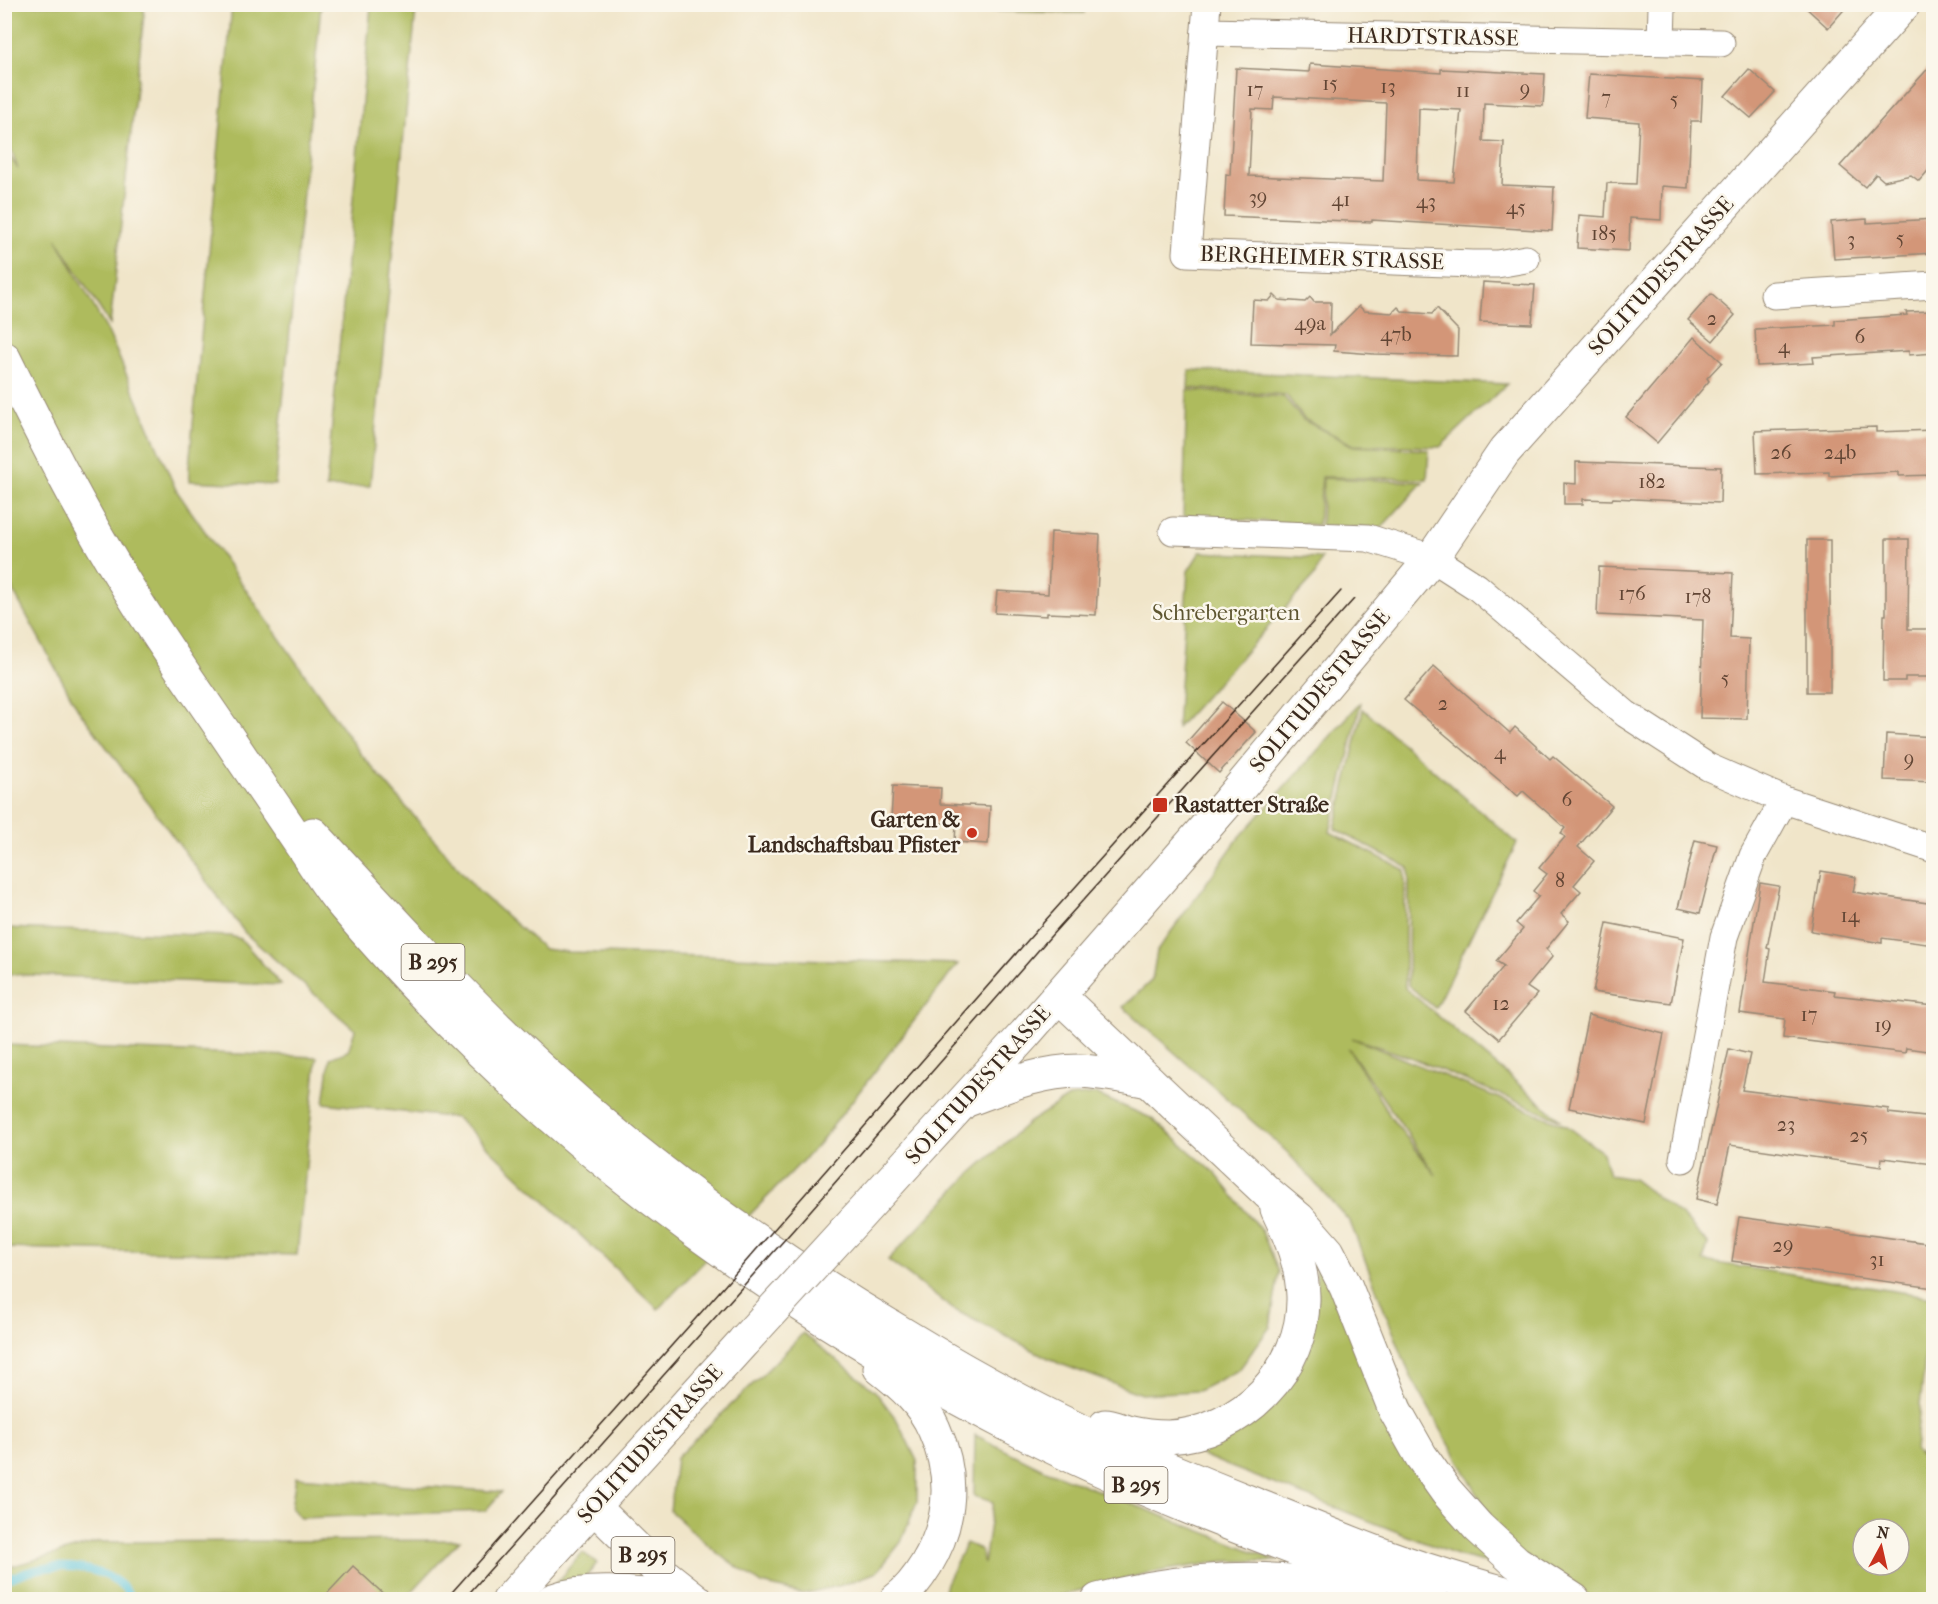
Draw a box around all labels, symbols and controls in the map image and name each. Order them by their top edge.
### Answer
street label: HARDTSTRASSE [1347,23,1519,51]
house number: 15 [1322,72,1338,95]
house number: 13 [1380,75,1396,98]
house number: 17 [1247,78,1264,101]
house number: 9 [1520,78,1530,101]
house number: 11 [1456,79,1470,102]
house number: 7 [1601,86,1611,109]
house number: 5 [1670,88,1678,111]
house number: 39 [1249,186,1267,209]
house number: 41 [1332,188,1350,211]
house number: 43 [1416,190,1436,213]
street label: SOLITUDESTRASSE [1583,191,1739,361]
house number: 45 [1506,196,1526,219]
house number: 185 [1591,222,1617,245]
house number: 5 [1896,227,1904,250]
house number: 3 [1847,228,1855,251]
street label: BERGHEIMER STRASSE [1199,241,1445,275]
house number: 2 [1707,307,1717,330]
house number: 49a [1294,312,1327,335]
house number: 47b [1380,323,1412,346]
house number: 6 [1855,325,1866,348]
house number: 4 [1778,335,1791,358]
house number: 26 [1770,441,1792,464]
house number: 24b [1824,441,1856,464]
house number: 182 [1638,470,1666,493]
house number: 176 [1618,582,1646,605]
house number: 178 [1685,585,1711,608]
park label: Schrebergarten [1152,600,1300,626]
street label: SOLITUDESTRASSE [1244,604,1396,778]
house number: 5 [1721,667,1729,690]
house number: 2 [1438,692,1448,715]
house number: 4 [1494,741,1507,764]
house number: 9 [1904,748,1914,771]
house number: 6 [1562,788,1573,811]
place label: Rastatter Straße [1174,792,1329,818]
marker: Rastatter Straße [1151,796,1169,814]
place label: Garten & Landschaftsbau Pfister [748,807,961,858]
marker: Garten & Landschaftsbau Pfister [965,826,979,840]
house number: 8 [1555,869,1565,892]
house number: 14 [1841,904,1861,927]
road number: B 295 [402,944,464,980]
house number: 12 [1492,992,1510,1015]
street label: SOLITUDESTRASSE [900,1000,1056,1170]
house number: 17 [1801,1003,1818,1026]
house number: 19 [1874,1014,1892,1037]
house number: 23 [1777,1113,1795,1136]
house number: 25 [1850,1124,1868,1147]
house number: 29 [1773,1234,1793,1257]
house number: 31 [1869,1248,1885,1271]
street label: SOLITUDESTRASSE [572,1359,728,1529]
road number: B 295 [1104,1467,1168,1503]
north arrow [1851,1517,1911,1577]
text: N [1876,1522,1891,1543]
road number: B 295 [612,1537,674,1573]

